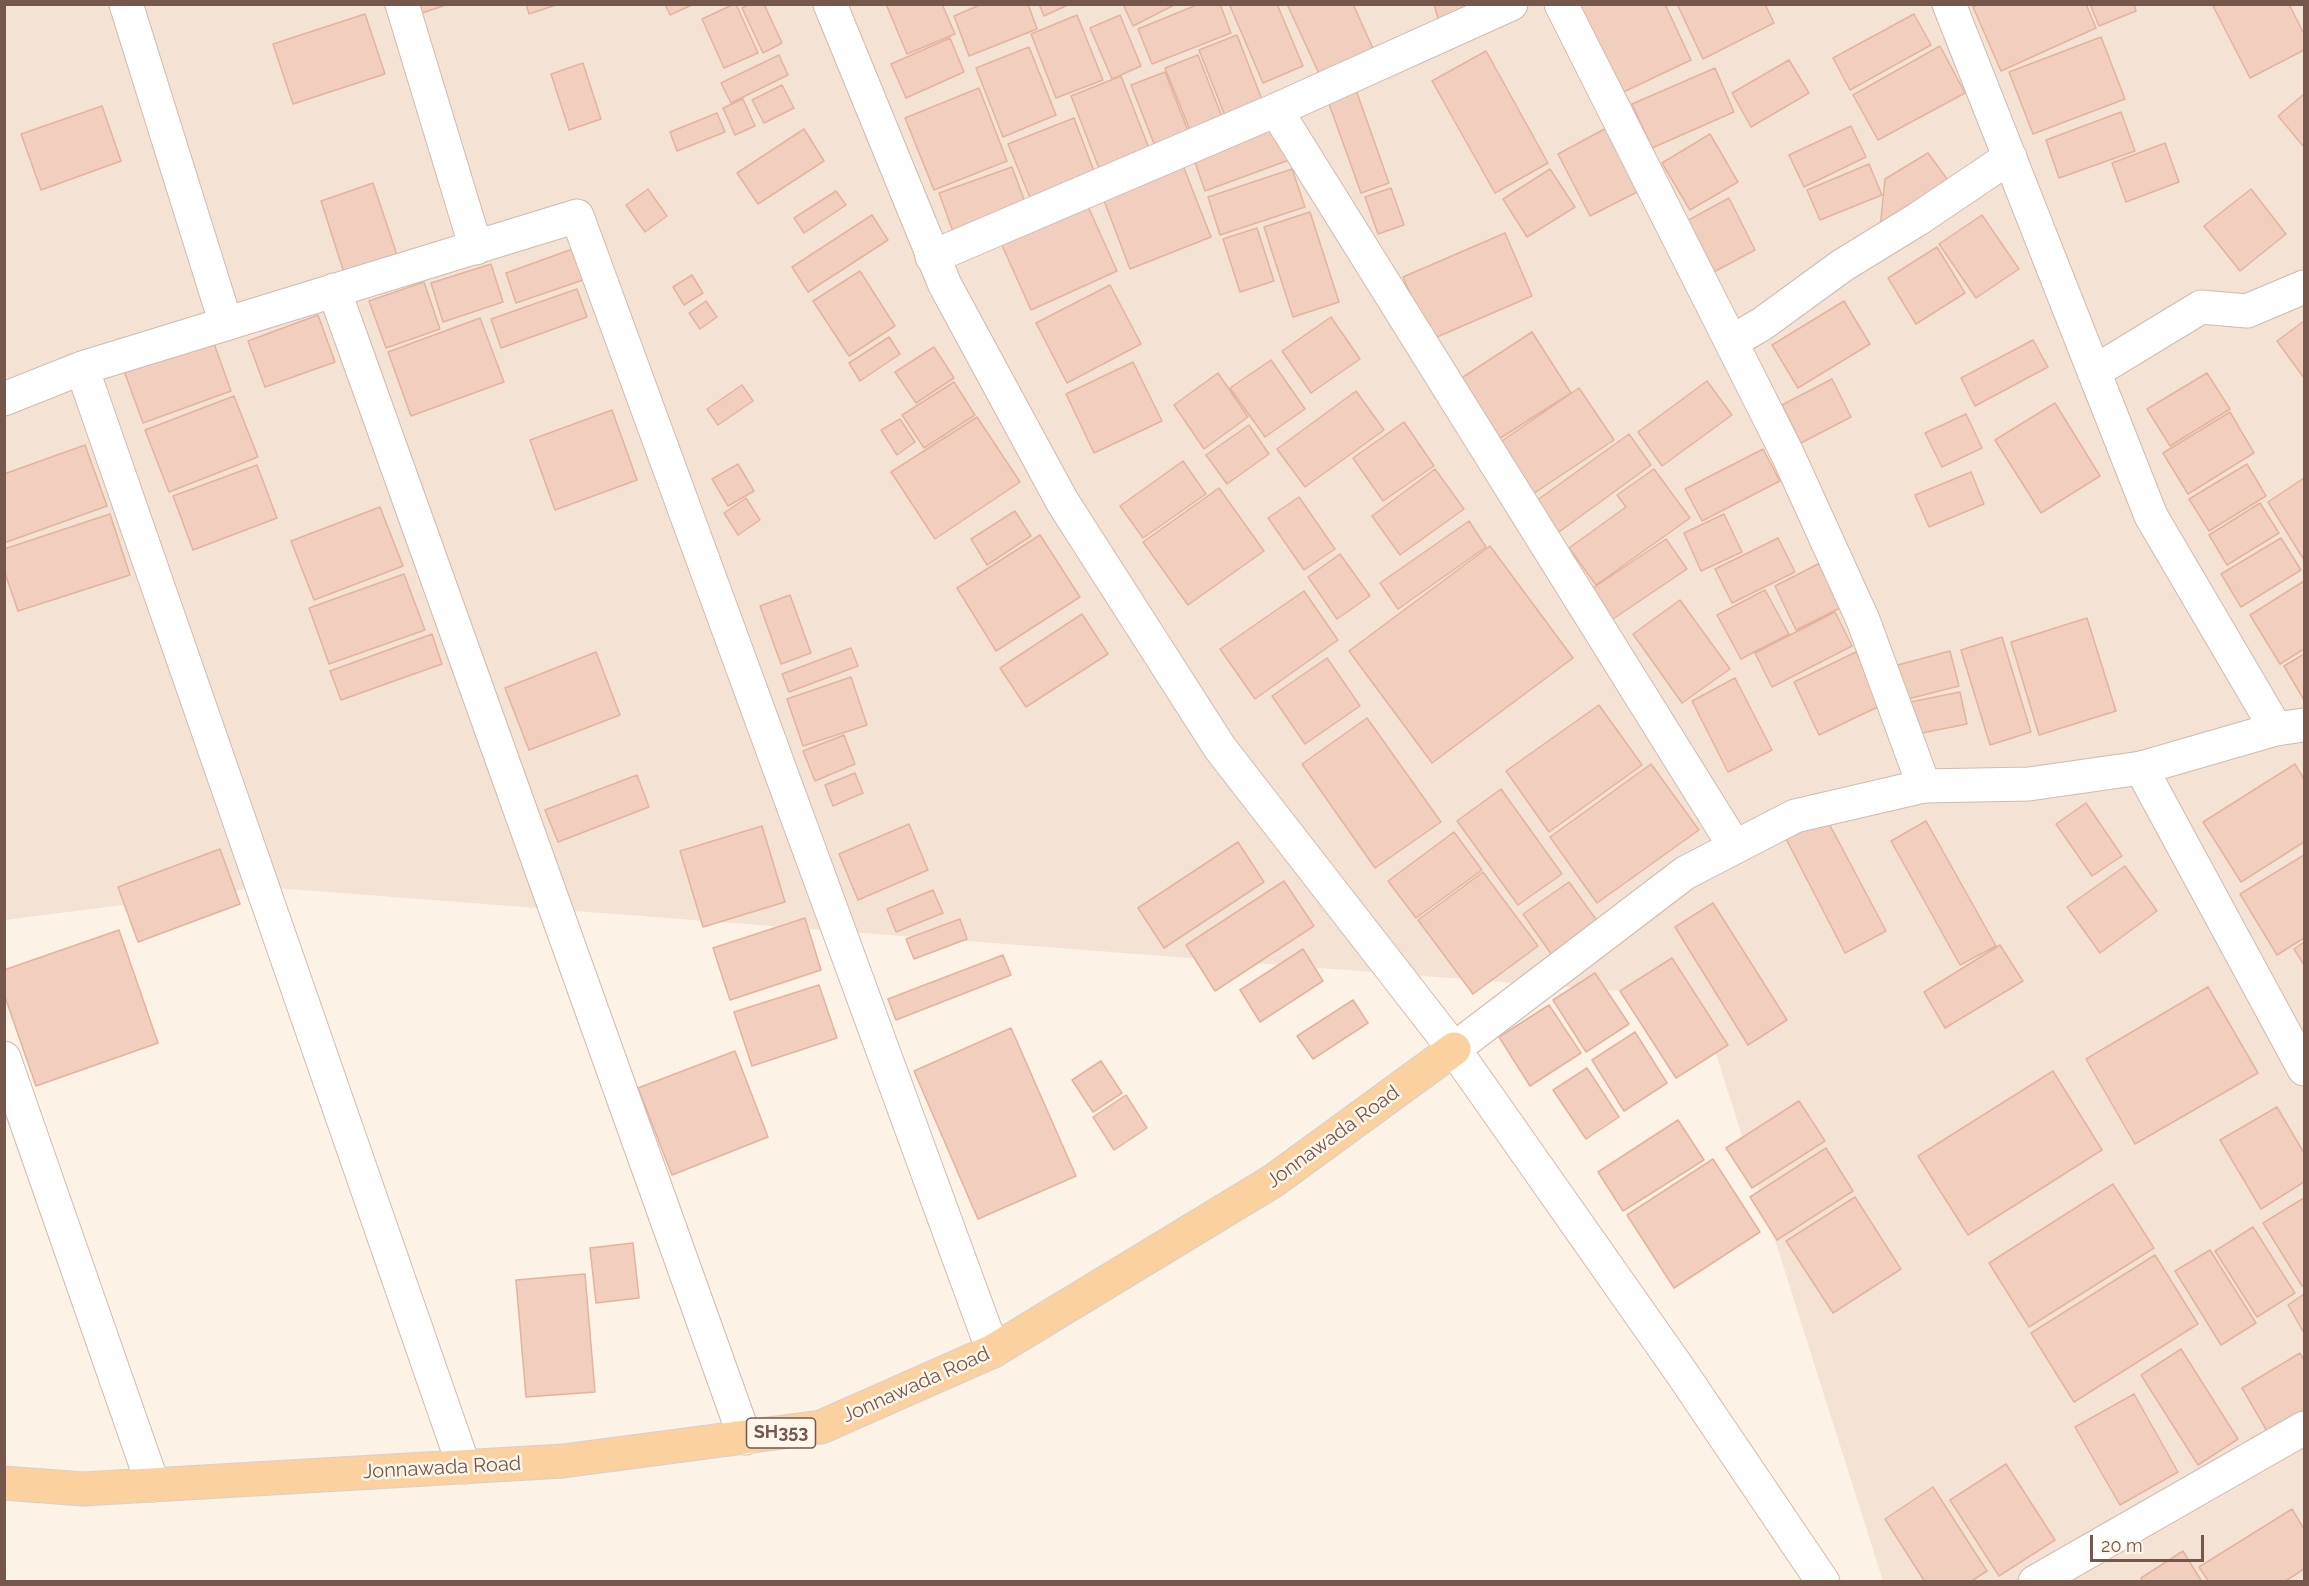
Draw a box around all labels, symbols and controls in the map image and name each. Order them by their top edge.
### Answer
street label: Jonnawada Road [1262,1081,1404,1193]
street label: Jonnawada Road [839,1342,993,1428]
road number: SH353 [746,1418,816,1448]
street label: Jonnawada Road [362,1452,522,1484]
scale bar [2093,1523,2207,1561]
text: 20 m [2101,1535,2143,1556]

